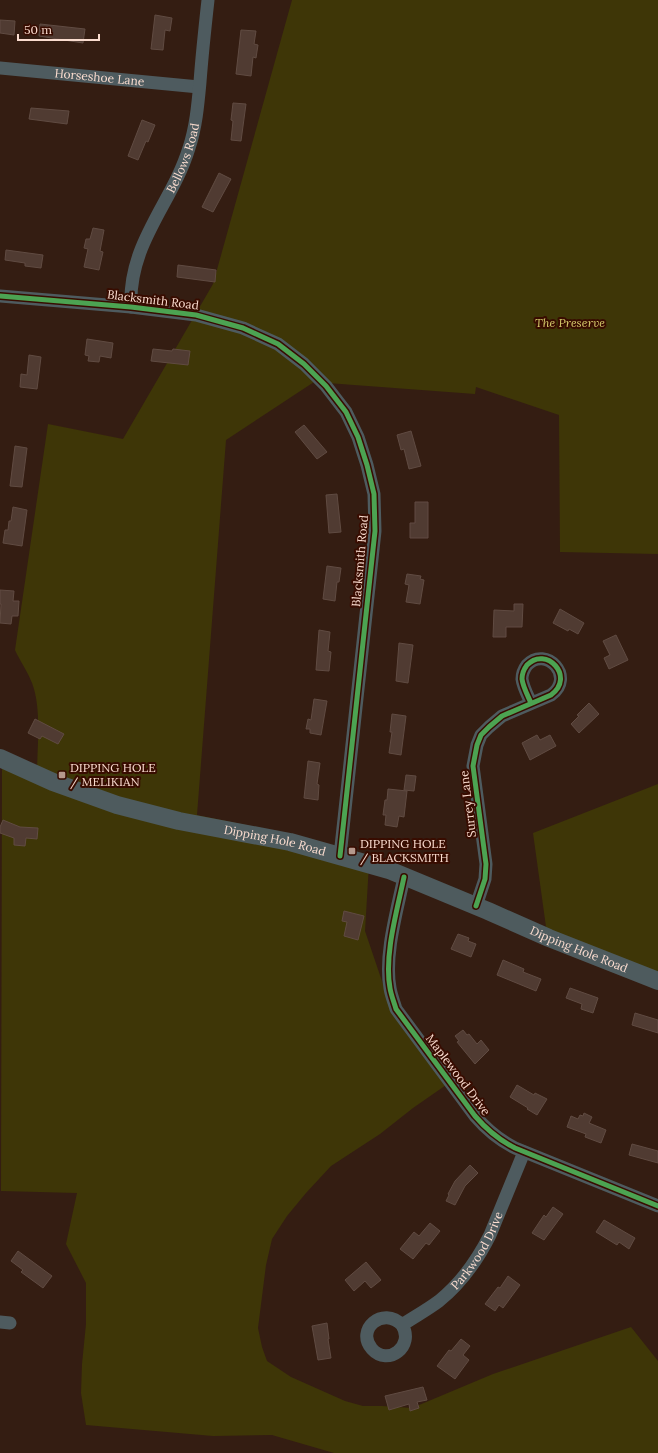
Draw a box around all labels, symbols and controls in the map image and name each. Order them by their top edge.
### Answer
scale bar [18,16,99,42]
text: 50 m [24,22,52,37]
street label: Horseshoe Lane [54,65,146,89]
street label: Bellows Road [163,122,202,195]
street label: Blacksmith Road [106,286,200,313]
park label: The Preserve [535,315,605,330]
street label: Blacksmith Road [348,514,371,608]
place label: DIPPING HOLE / MELIKIAN [70,760,156,790]
street label: Surrey Lane [456,769,479,838]
marker: DIPPING HOLE / MELIKIAN [57,770,67,780]
street label: Dipping Hole Road [223,822,328,859]
place label: DIPPING HOLE / BLACKSMITH [360,836,449,866]
marker: DIPPING HOLE / BLACKSMITH [347,846,357,856]
street label: Dipping Hole Road [528,923,630,975]
street label: Maplewood Drive [423,1031,494,1119]
street label: Parkwood Drive [447,1209,506,1293]

